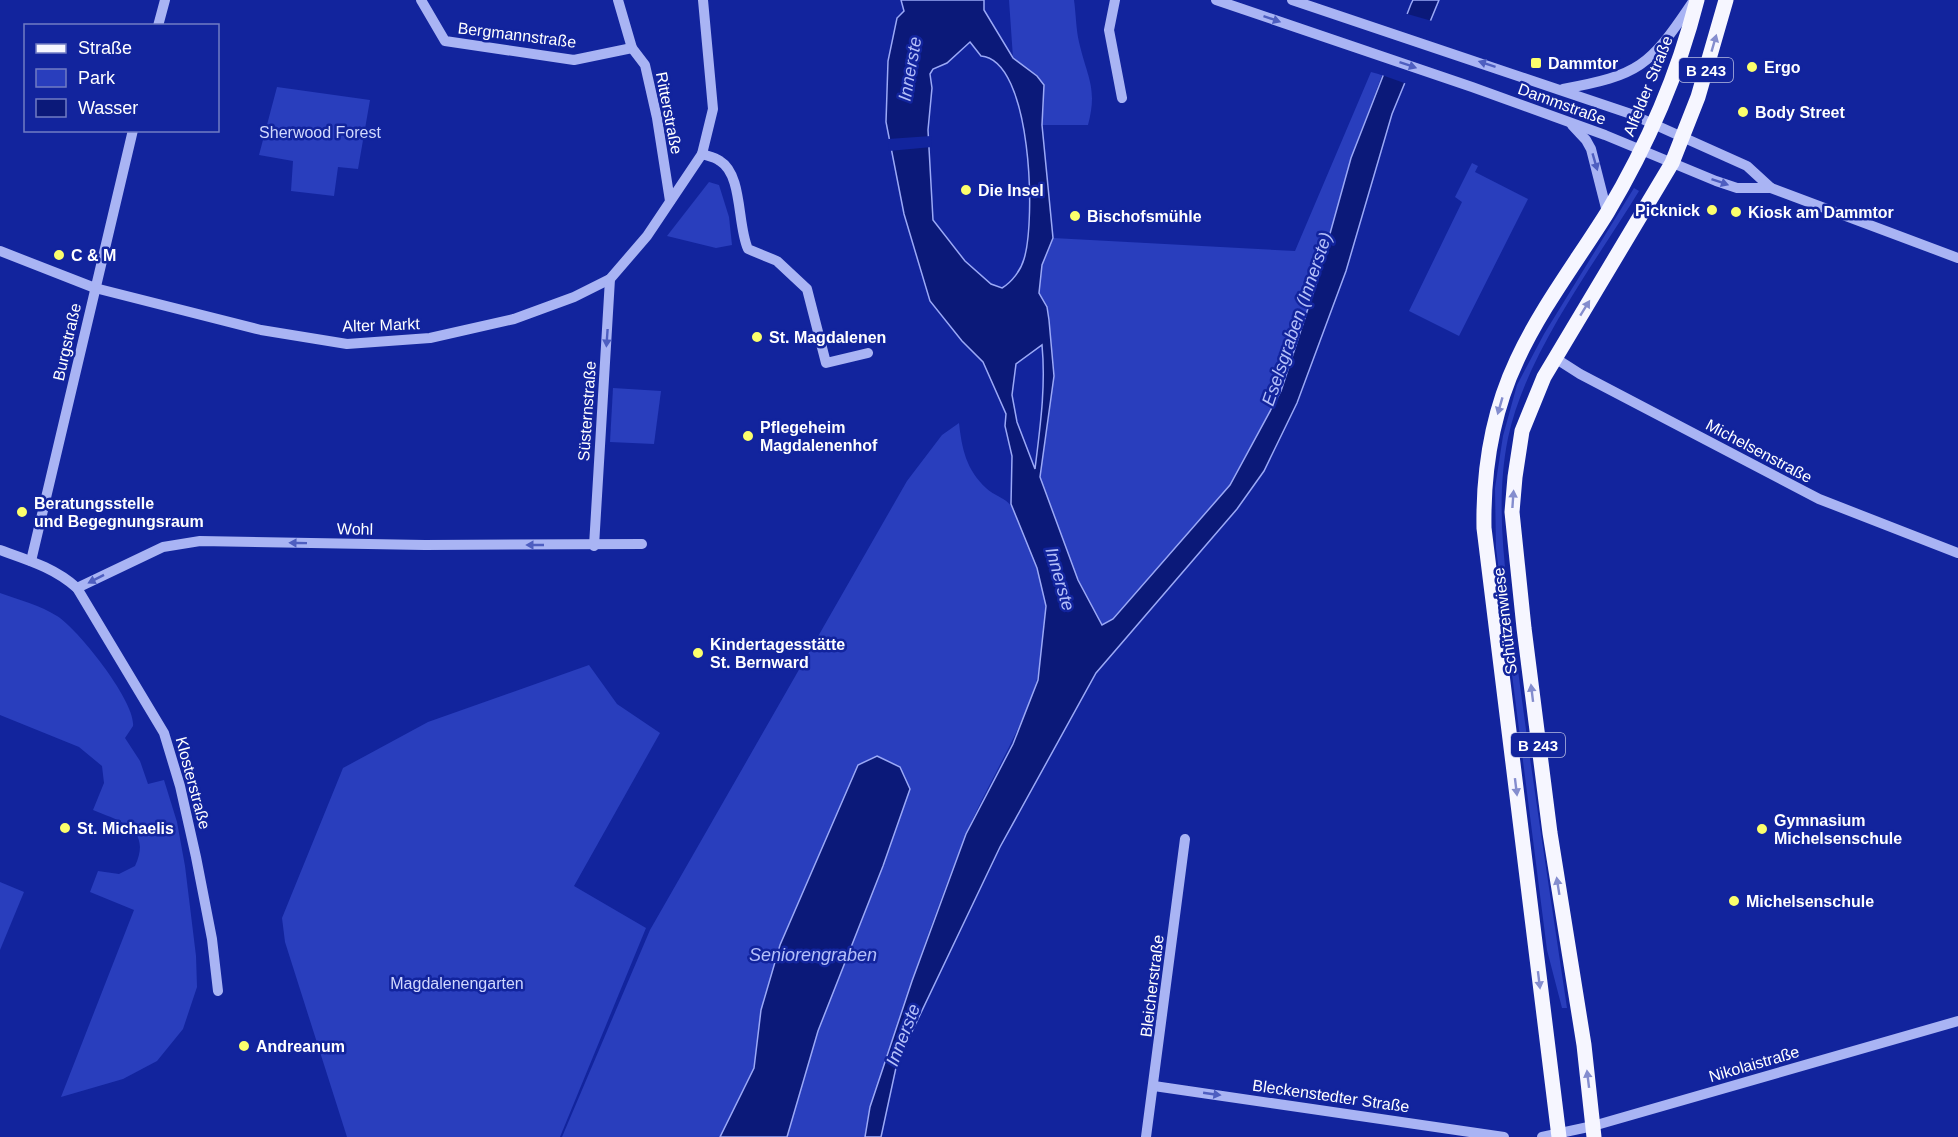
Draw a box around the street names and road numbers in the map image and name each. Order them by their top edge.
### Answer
street label: Bergmannstraße [457,19,577,51]
street label: Alfelder Straße [1620,33,1676,139]
road number: B 243 [1679,58,1733,82]
street label: Ritterstraße [653,70,685,156]
street label: Dammstraße [1516,80,1608,128]
street label: Burgstraße [50,301,84,382]
street label: Alter Markt [342,315,420,335]
street label: Süsternstraße [575,360,599,462]
street label: Michelsenstraße [1703,416,1815,486]
street label: Wohl [337,520,373,538]
street label: Schützenwiese [1490,566,1520,675]
road number: B 243 [1511,733,1565,757]
street label: Klosterstraße [172,735,214,831]
street label: Bleicherstraße [1137,934,1167,1038]
street label: Nikolaistraße [1707,1043,1801,1085]
street label: Bleckenstedter Straße [1251,1077,1411,1115]

